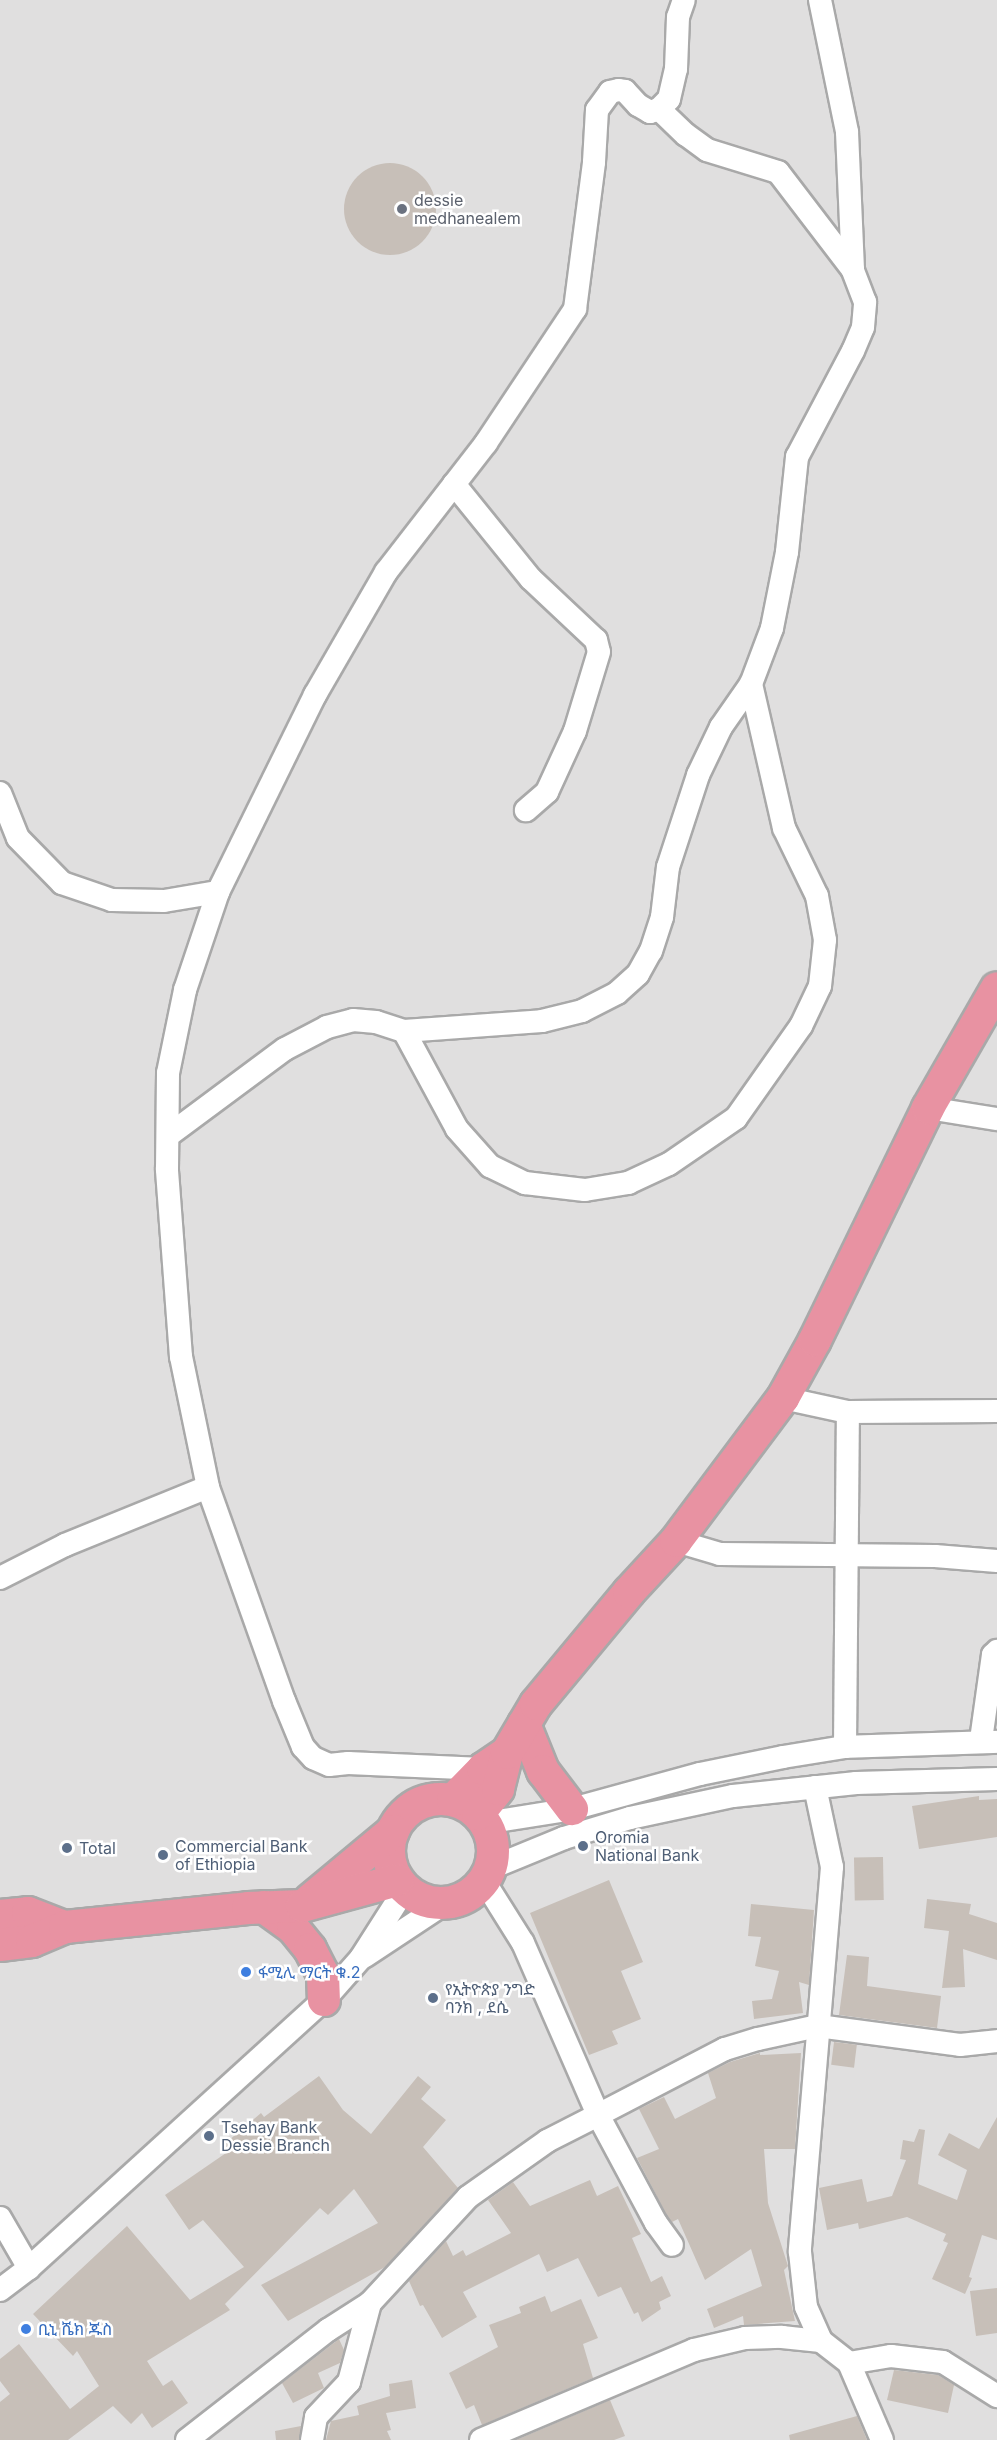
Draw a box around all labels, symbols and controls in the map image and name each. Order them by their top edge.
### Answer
place label: dessie medhanealem [414,190,521,228]
marker: dessie medhanealem [395,202,409,216]
place label: Oromia National Bank [595,1827,699,1865]
place label: Commercial Bank of Ethiopia [175,1836,307,1874]
place label: Total [79,1838,116,1858]
marker: Oromia National Bank [576,1839,590,1853]
marker: Total [60,1841,74,1855]
marker: Commercial Bank of Ethiopia [156,1848,170,1862]
place label: ፋሚሊ ማርት ቁ.2 [258,1962,361,1982]
marker: ፋሚሊ ማርት ቁ.2 [239,1965,253,1979]
place label: የኢትዮጵያ ንግድ ባንክ , ደሴ [445,1979,535,2017]
marker: የኢትዮጵያ ንግድ ባንክ , ደሴ [426,1991,440,2005]
place label: Tsehay Bank Dessie Branch [221,2117,330,2155]
marker: Tsehay Bank Dessie Branch [202,2129,216,2143]
place label: ቢኒ ሼክ ጁስ [38,2319,112,2339]
marker: ቢኒ ሼክ ጁስ [19,2322,33,2336]

